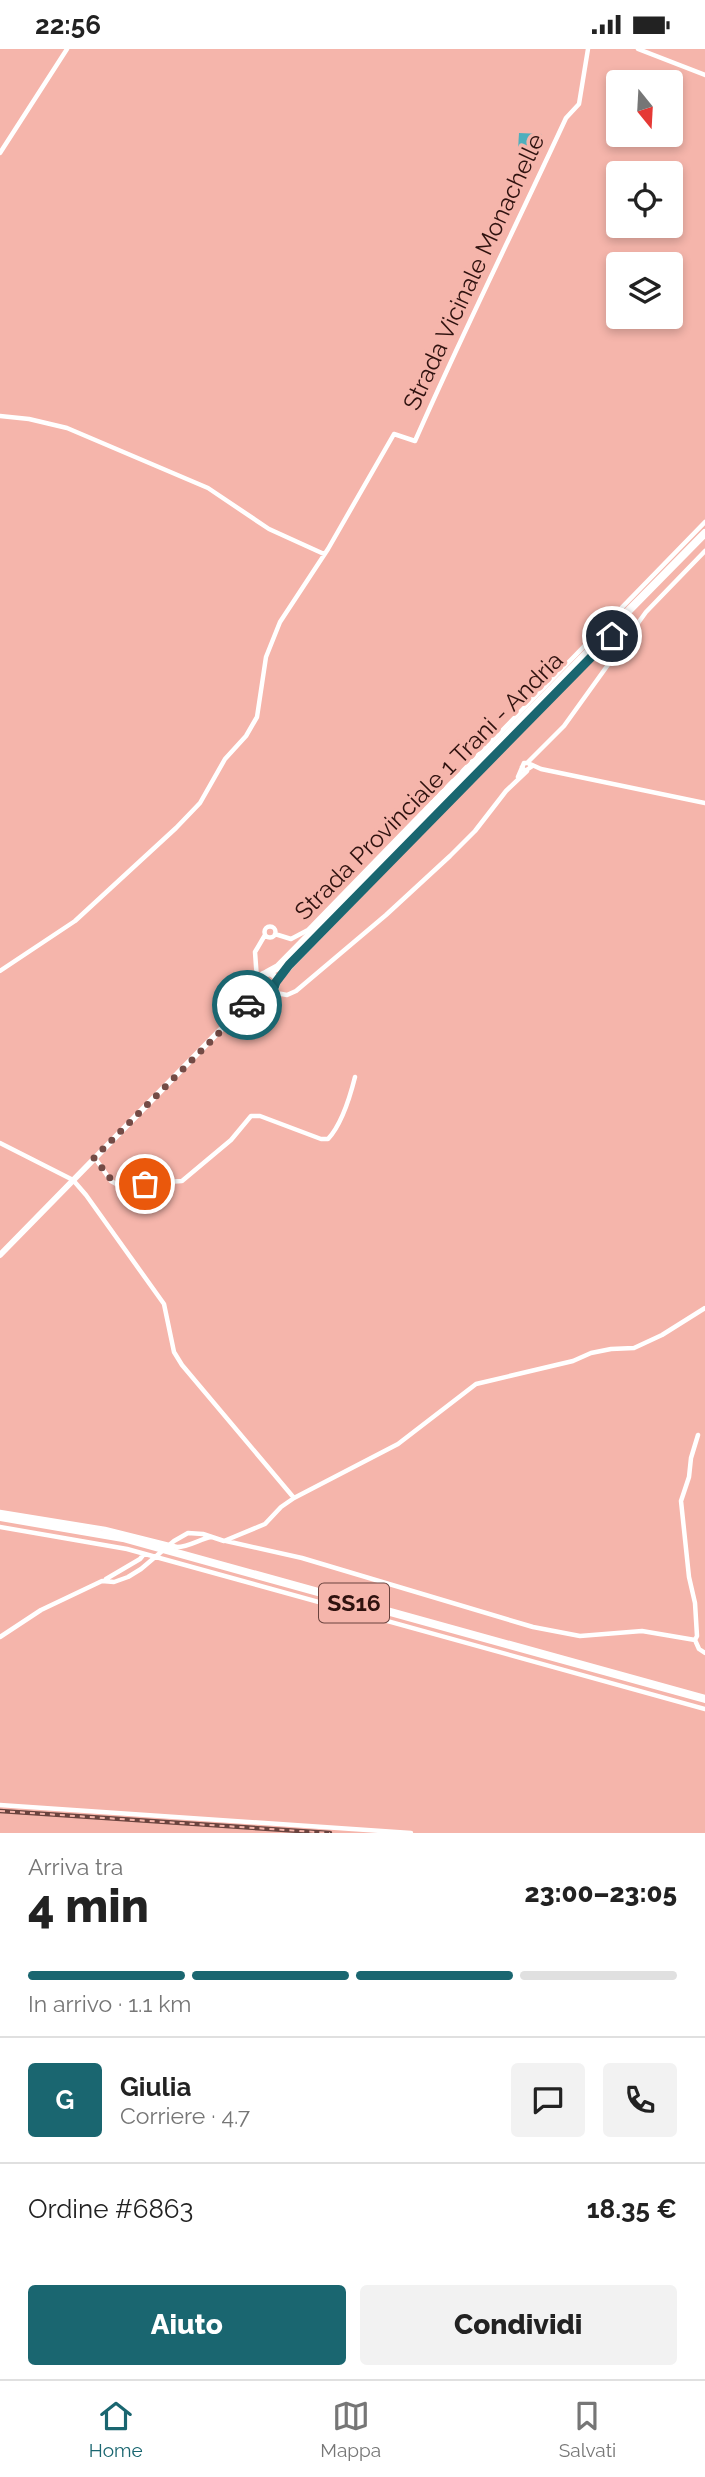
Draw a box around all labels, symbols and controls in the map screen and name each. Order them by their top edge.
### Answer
text: 22:56 [35,10,101,40]
north arrow [606,70,682,147]
map controls [606,70,683,329]
street label: Strada Vicinale Monachelle [397,129,550,415]
button: locate [606,161,683,238]
button: layers [606,252,683,329]
pin [582,606,642,666]
icon: home [593,617,631,655]
street label: Strada Provinciale 1 Trani - Andria [289,646,569,926]
courier [212,970,282,1040]
icon: car [228,986,266,1024]
pin [115,1154,175,1214]
icon: bag [126,1165,164,1203]
road number: SS16 [319,1583,389,1623]
text: Arriva tra [28,1853,123,1880]
text: 23:00–23:05 [525,1878,677,1908]
text: 4 min [28,1879,149,1933]
text: In arrivo · 1.1 km [28,1990,192,2017]
button: chat [511,2063,585,2137]
button: phone [603,2063,677,2137]
text: Giulia [120,2072,191,2102]
text: G [56,2085,74,2115]
text: Corriere · 4.7 [120,2102,250,2129]
text: Ordine #6863 [28,2194,193,2224]
text: 18.35 € [587,2194,677,2224]
button: Aiuto [28,2285,346,2365]
button: Condividi [360,2285,677,2365]
tab: Home [89,2397,143,2461]
tab: Mappa [320,2397,381,2461]
tab: Salvati [559,2397,616,2461]

